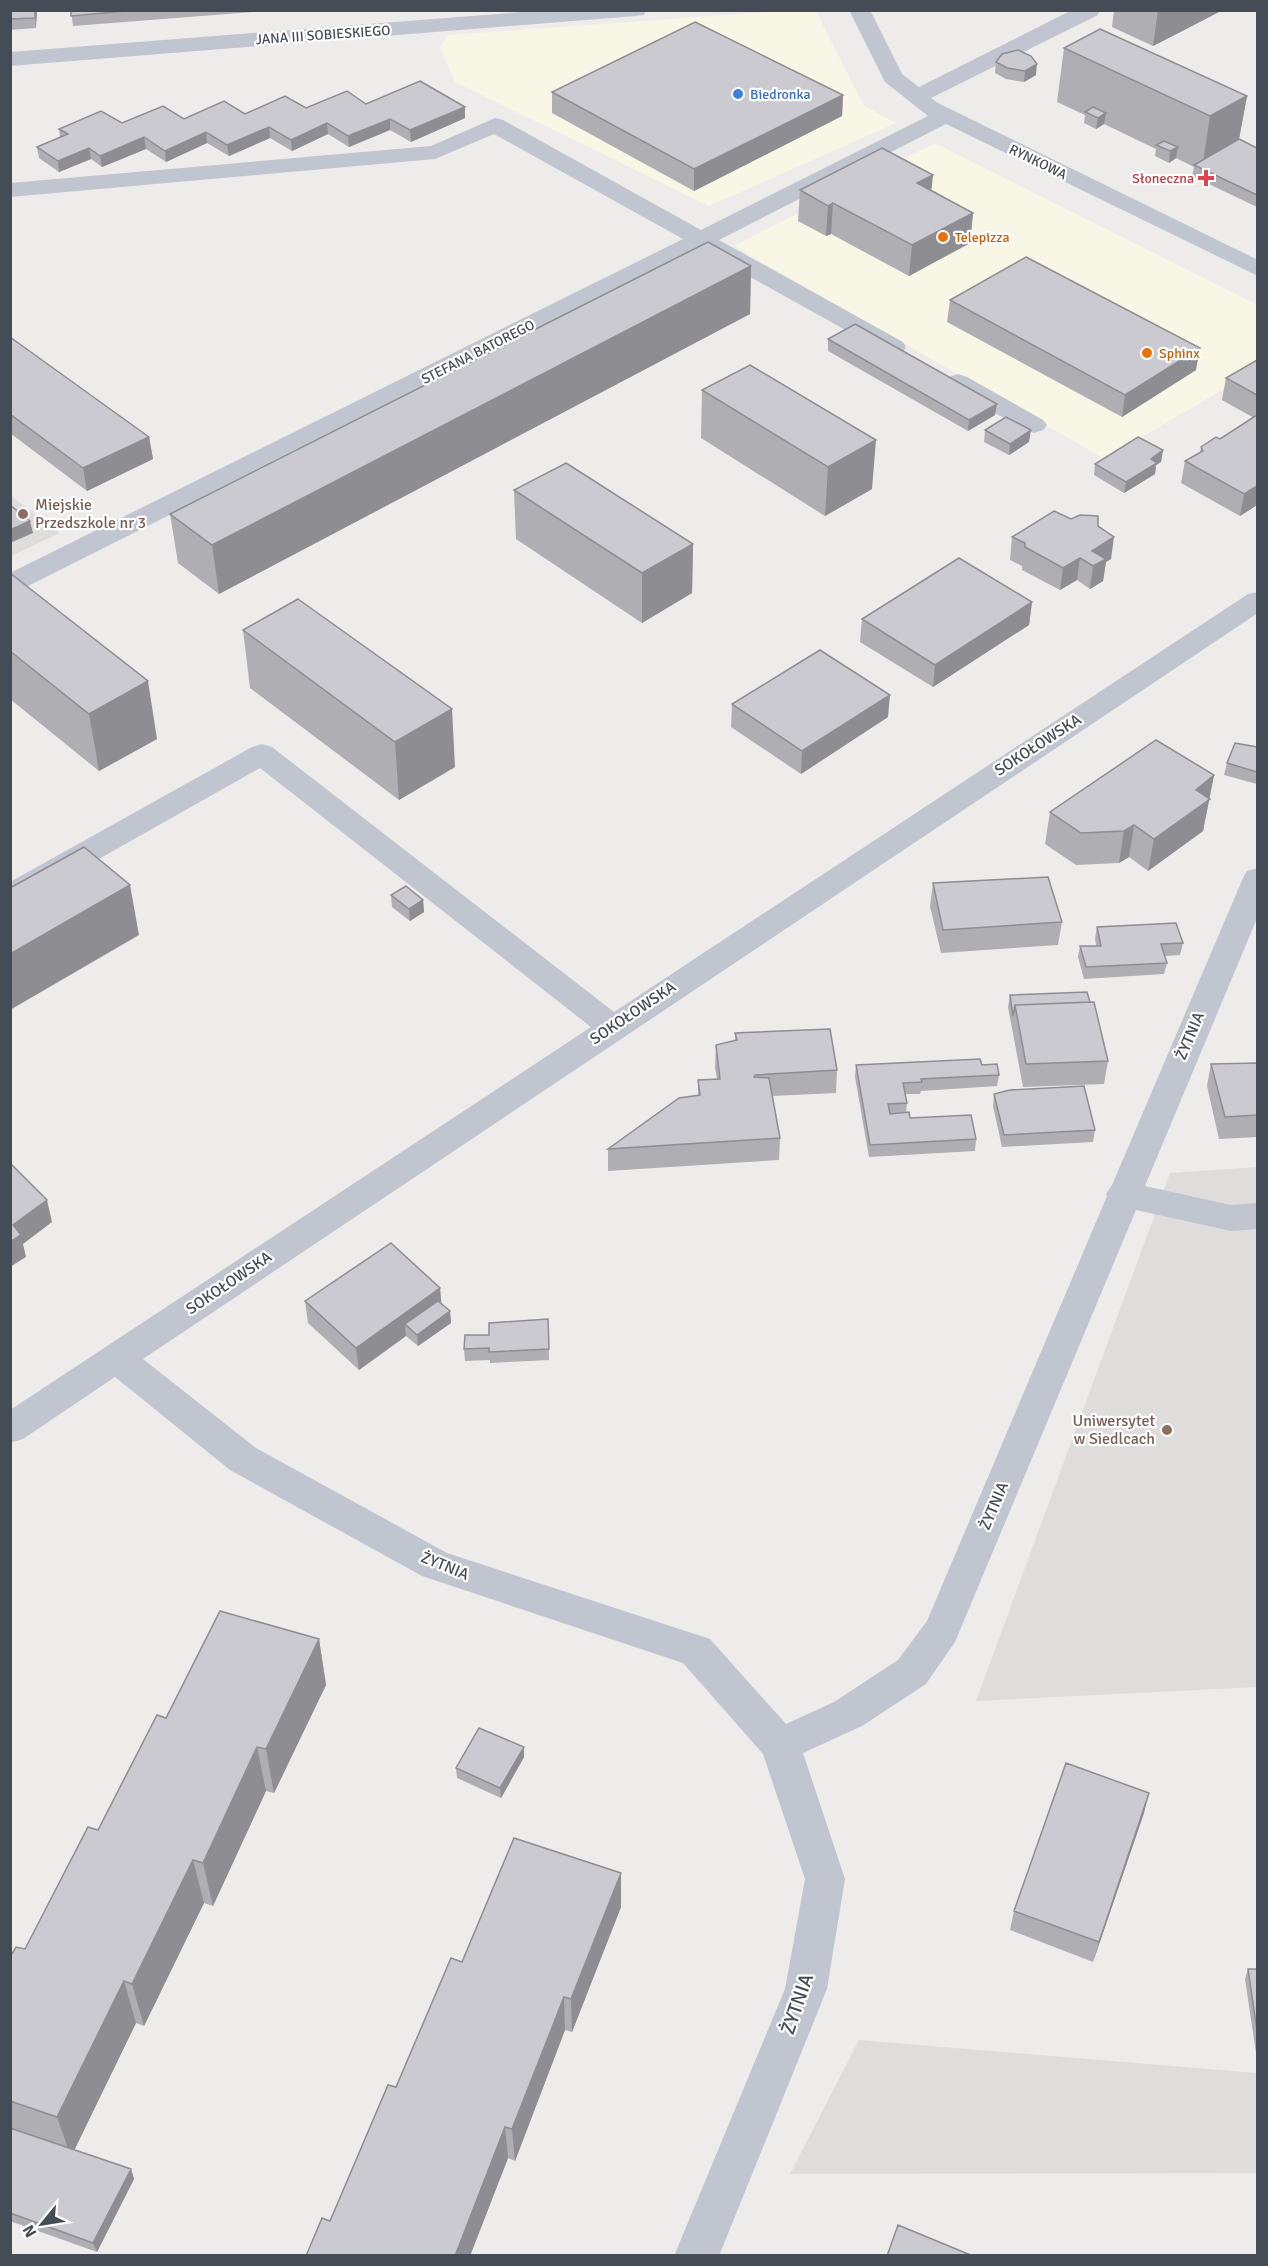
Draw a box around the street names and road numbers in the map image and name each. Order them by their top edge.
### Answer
street label: JANA III SOBIESKIEGO [255,22,391,48]
street label: RYNKOWA [1006,141,1070,183]
street label: STEFANA BATOREGO [419,316,537,388]
street label: SOKOŁOWSKA [991,709,1085,780]
street label: SOKOŁOWSKA [586,977,680,1049]
street label: ŻYTNIA [1171,1009,1209,1063]
street label: SOKOŁOWSKA [182,1247,276,1319]
street label: ŻYTNIA [975,1479,1013,1533]
street label: ŻYTNIA [418,1547,472,1585]
street label: ŻYTNIA [775,1970,819,2038]

